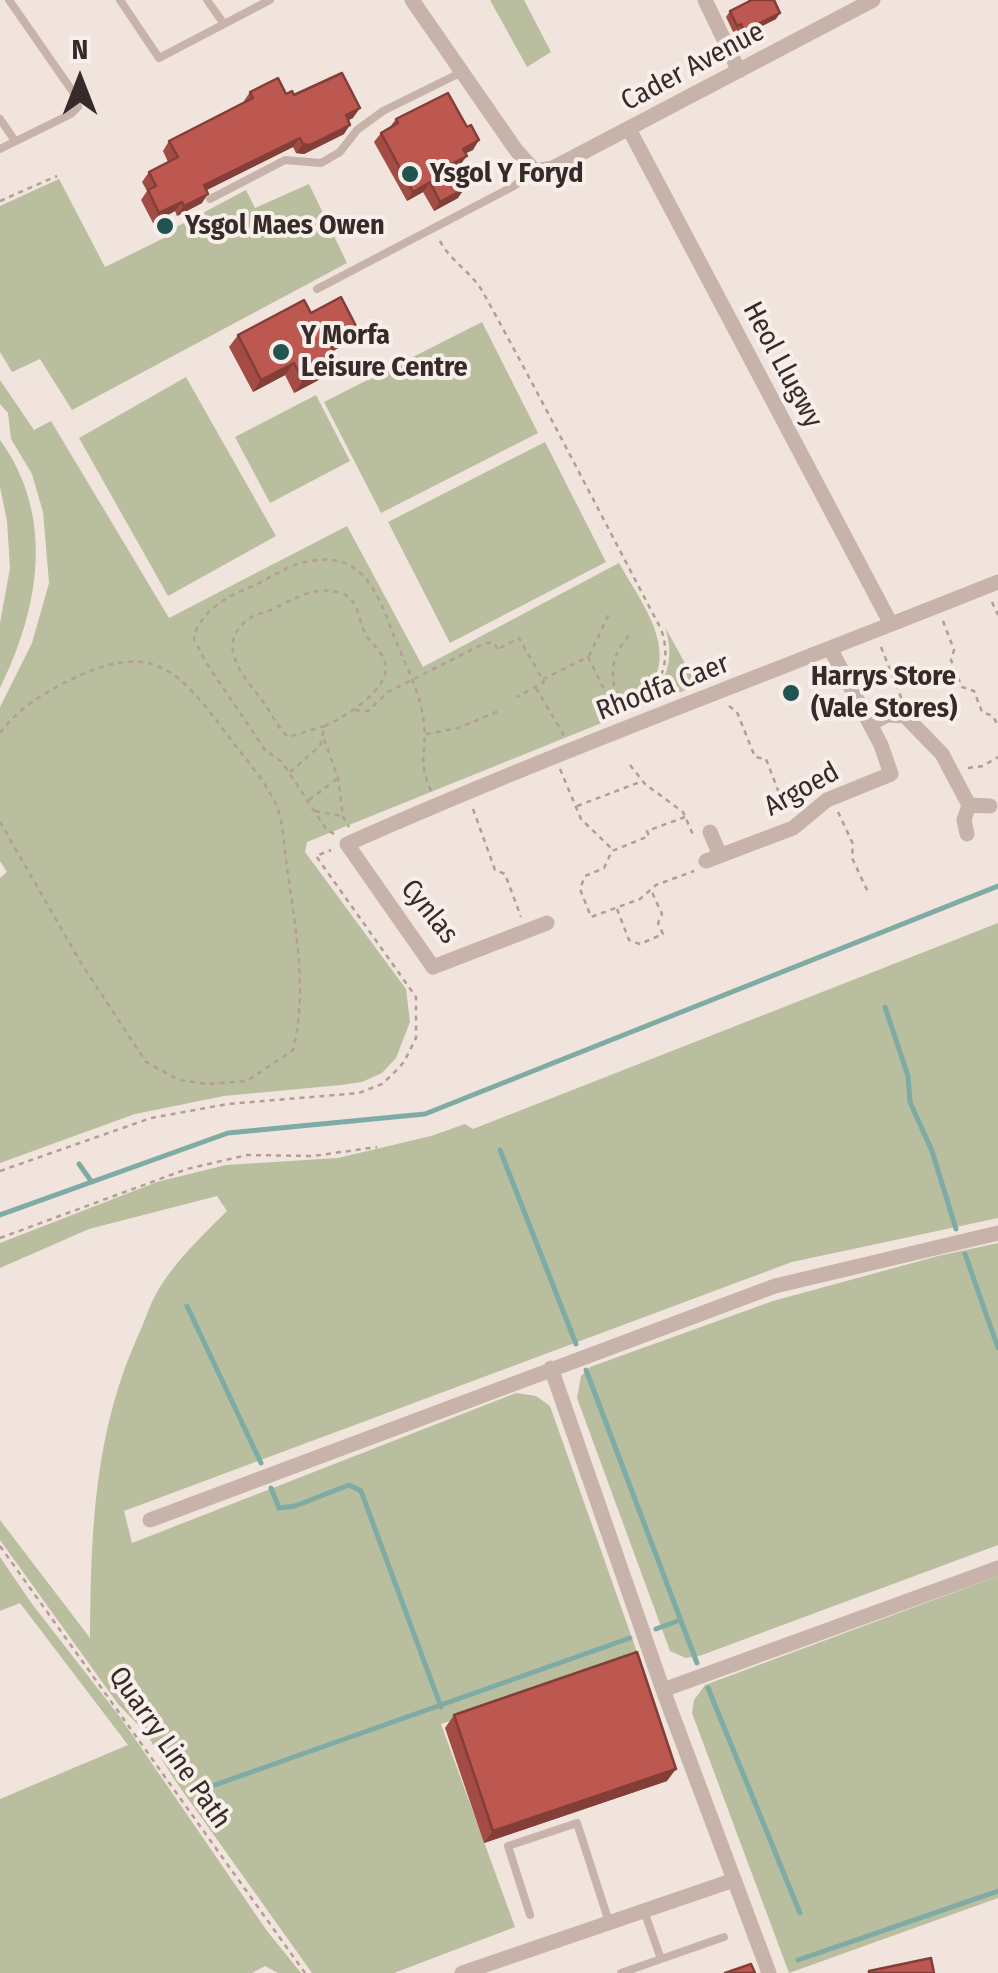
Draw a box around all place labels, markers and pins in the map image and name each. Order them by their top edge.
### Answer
place label: Ysgol Y Foryd [430,157,583,191]
marker: Ysgol Y Foryd [399,163,421,185]
place label: Ysgol Maes Owen [185,209,385,243]
marker: Ysgol Maes Owen [154,215,176,237]
place label: Y Morfa Leisure Centre [301,319,468,385]
marker: Y Morfa Leisure Centre [270,341,292,363]
place label: Harrys Store (Vale Stores) [811,660,957,726]
marker: Harrys Store (Vale Stores) [780,682,802,704]

